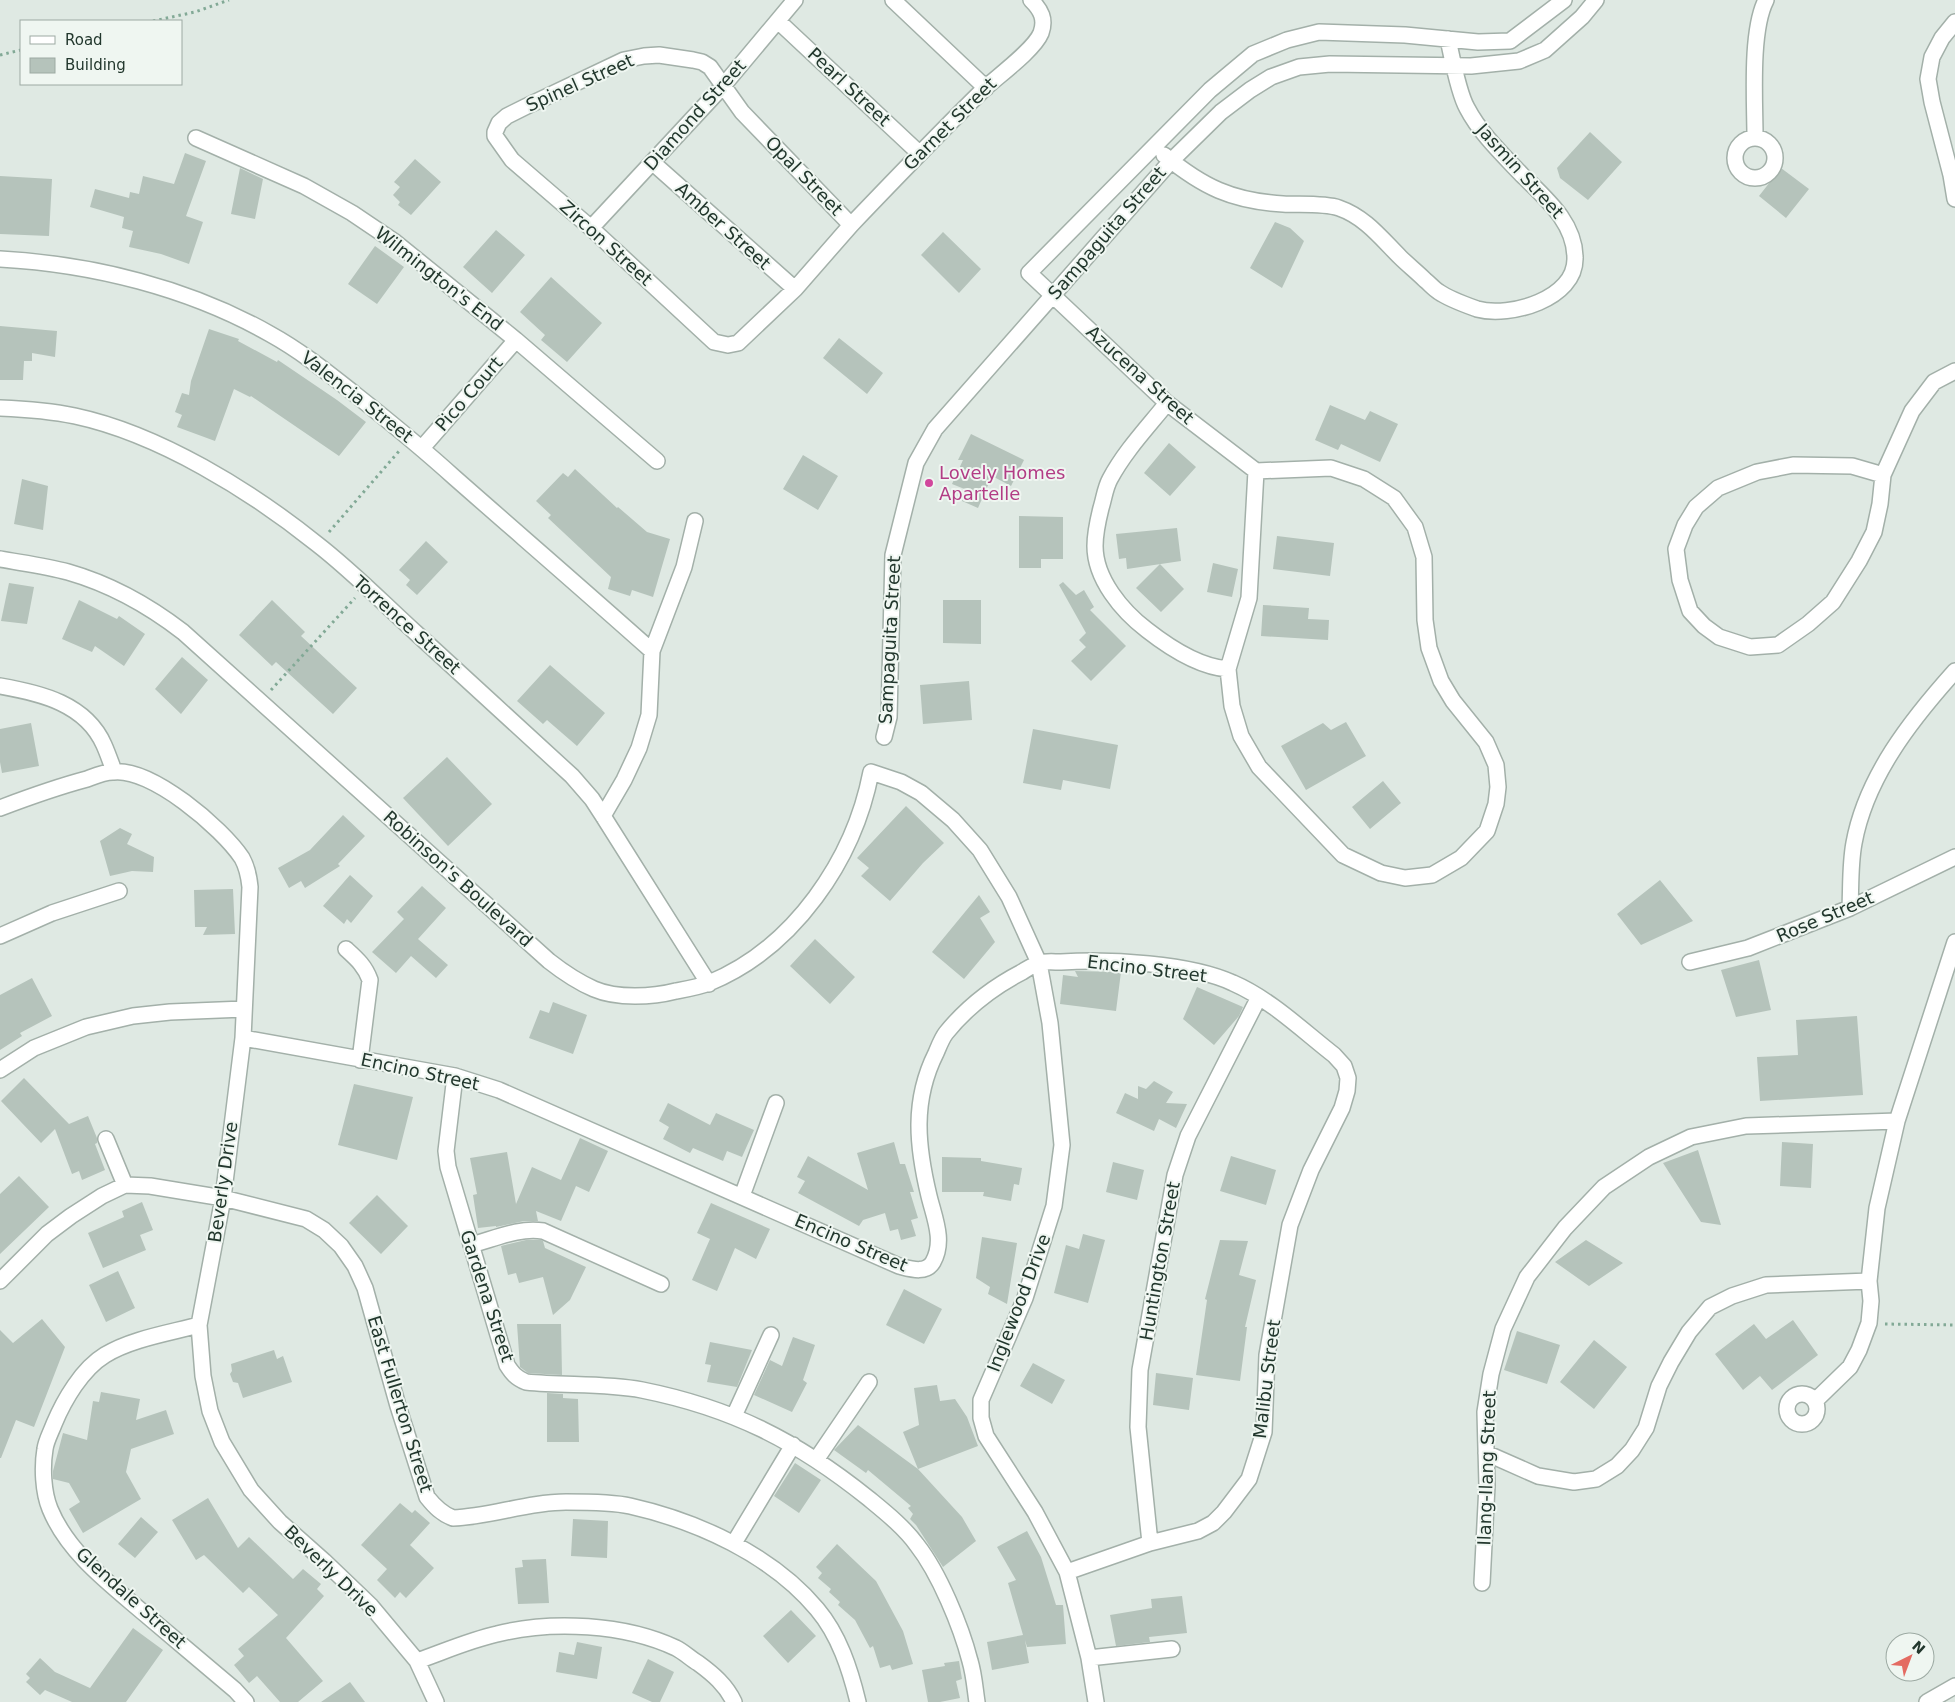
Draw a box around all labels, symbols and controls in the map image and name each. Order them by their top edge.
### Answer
legend [20,20,182,85]
text: Road [65,31,103,49]
street label: Pearl Street [804,43,895,130]
street label: Spinel Street [523,49,637,116]
street label: Diamond Street [639,55,750,174]
text: Building [65,56,126,74]
street label: Garnet Street [899,73,1000,174]
street label: Jasmin Street [1472,118,1568,222]
street label: Opal Street [761,132,847,220]
street label: Sampaguita Street [1043,162,1170,303]
street label: Amber Street [672,178,775,274]
street label: Zircon Street [556,196,657,290]
street label: Wilmington's End [371,222,507,335]
street label: Azucena Street [1082,321,1198,428]
street label: Valencia Street [297,347,417,447]
street label: Pico Court [431,352,507,435]
place label: Lovely Homes Apartelle [939,462,1065,504]
marker: Lovely Homes Apartelle [923,477,935,489]
street label: Sampaguita Street [875,555,904,725]
street label: Torrence Street [349,570,465,678]
street label: Robinson's Boulevard [379,806,537,951]
street label: Rose Street [1773,887,1877,946]
street label: Encino Street [1086,951,1208,986]
street label: Encino Street [359,1049,481,1094]
street label: Beverly Drive [204,1120,241,1244]
street label: Huntington Street [1135,1180,1184,1342]
street label: Encino Street [792,1209,911,1276]
street label: Gardena Street [456,1227,519,1364]
street label: Inglewood Drive [983,1231,1055,1375]
street label: East Fullerton Street [364,1313,437,1495]
street label: Malibu Street [1249,1318,1284,1440]
street label: Ilang-Ilang Street [1473,1390,1500,1546]
street label: Beverly Drive [280,1521,382,1621]
street label: Glendale Street [72,1543,191,1652]
north arrow [1885,1632,1935,1682]
text: N [1909,1637,1928,1657]

